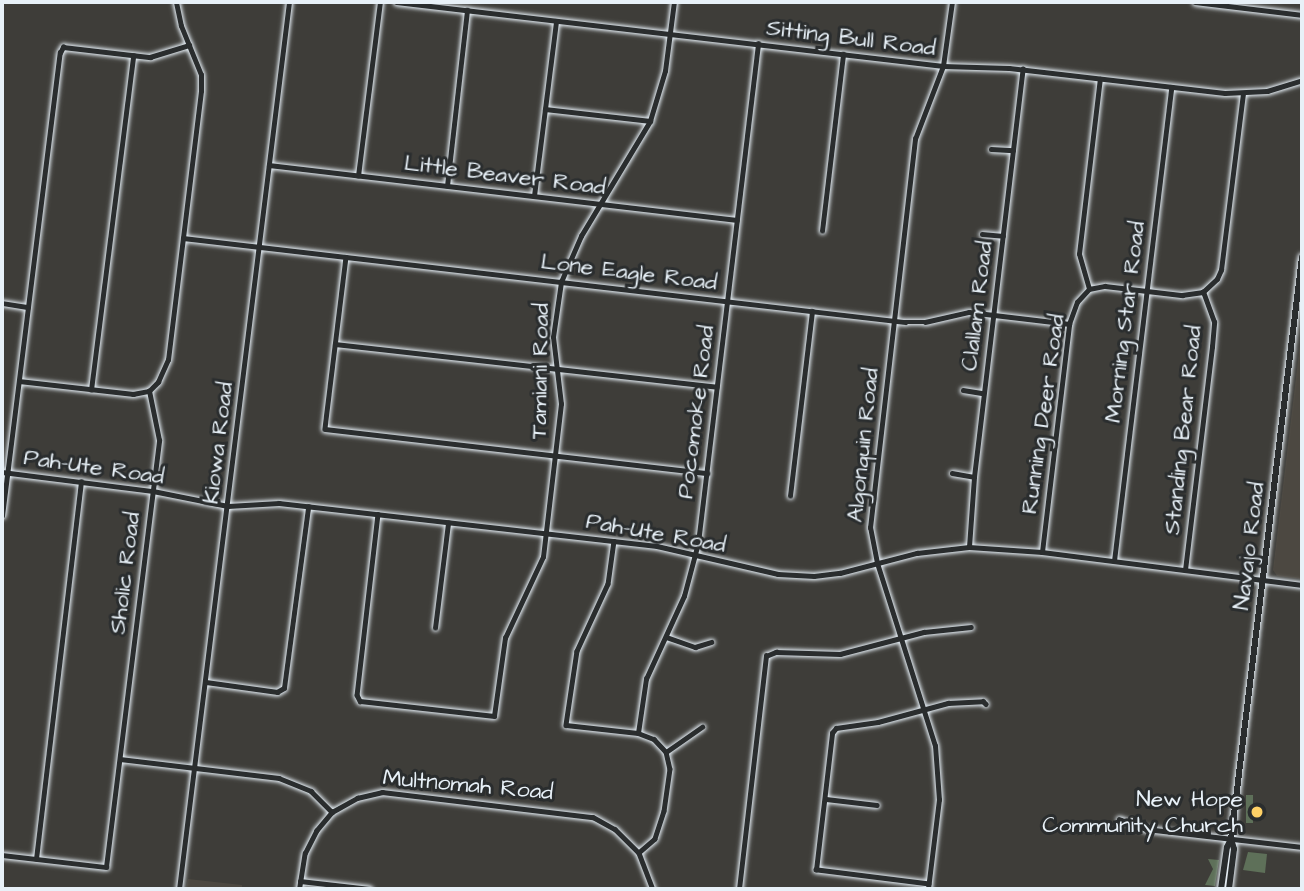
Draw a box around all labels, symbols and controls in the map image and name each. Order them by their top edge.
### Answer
street label: Sitting Bull Road [765,14,937,62]
street label: Little Beaver Road [403,149,607,201]
street label: Morning Star Road [1099,220,1151,424]
street label: Clallam Road [955,240,999,372]
street label: Lone Eagle Road [539,248,719,296]
street label: Tamiani Road [525,303,555,439]
street label: Running Deer Road [1015,312,1071,516]
street label: Pocomoke Road [672,324,720,500]
street label: Standing Bear Road [1158,324,1208,536]
street label: Algonquin Road [841,366,885,524]
street label: Kiowa Road [197,380,239,506]
street label: Pah-Ute Road [22,443,166,491]
street label: Navajo Road [1227,480,1271,612]
street label: Pah-Ute Road [584,507,728,559]
street label: Sholic Road [104,510,146,636]
street label: Multnomah Road [382,764,554,806]
place label: New Hope Community Church [1042,785,1243,839]
marker: New Hope Community Church [1249,804,1265,820]

